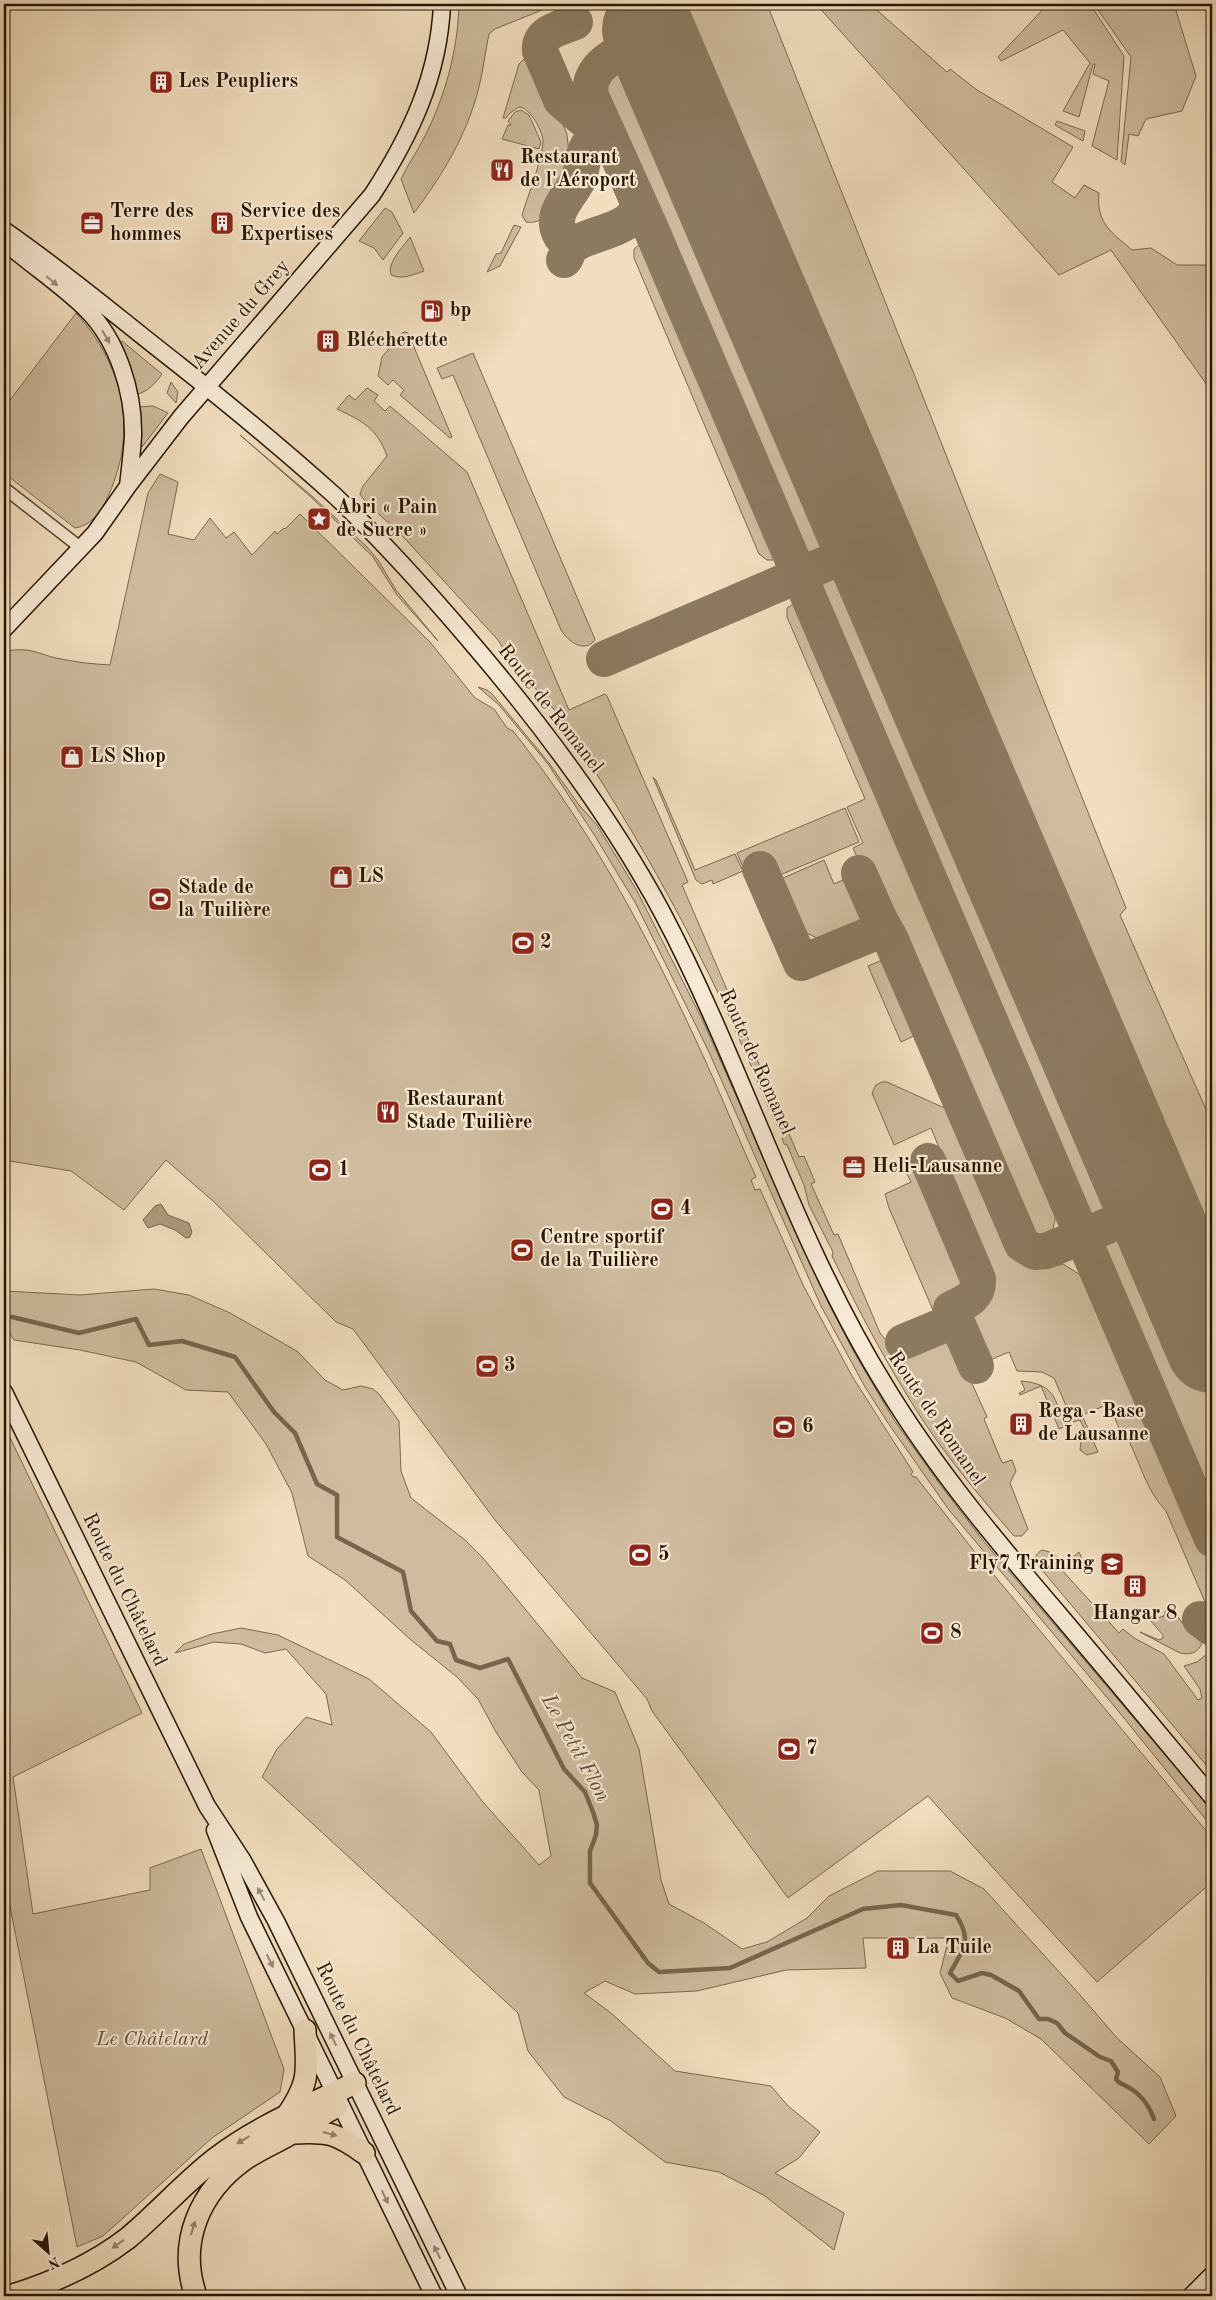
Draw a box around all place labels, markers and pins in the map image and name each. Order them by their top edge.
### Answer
building icon: Les Peupliers [148,69,174,95]
place label: Les Peupliers [178,72,298,92]
place label: Restaurant de l'Aéroport [520,148,636,191]
restaurant icon: Restaurant de l'Aéroport [489,157,515,183]
place label: Terre des hommes [110,202,194,245]
place label: Service des Expertises [240,202,340,245]
office icon: Terre des hommes [79,210,105,236]
building icon: Service des Expertises [209,210,235,236]
fuel station icon: bp [419,298,445,324]
place label: bp [450,301,471,321]
building icon: Blécherette [315,328,341,354]
place label: Blécherette [346,331,448,351]
place label: Abri « Pain de Sucre » [336,498,437,541]
place icon: Abri « Pain de Sucre » [306,506,332,532]
shop icon: LS Shop [59,744,85,770]
place label: LS Shop [90,747,166,767]
shop icon: LS [328,864,354,890]
place label: LS [358,867,384,887]
place label: Stade de la Tuilière [178,878,271,921]
sports icon: Stade de la Tuilière [147,886,173,912]
sports icon: 2 [510,930,536,956]
place label: 2 [540,933,552,953]
place label: Restaurant Stade Tuilière [406,1090,533,1133]
restaurant icon: Restaurant Stade Tuilière [375,1099,401,1125]
office icon: Heli-Lausanne [841,1154,867,1180]
sports icon: 1 [307,1157,333,1183]
place label: Heli-Lausanne [872,1157,1002,1177]
place label: 1 [338,1160,350,1180]
sports icon: 4 [649,1196,675,1222]
place label: 4 [680,1199,692,1219]
place label: Centre sportif de la Tuilière [540,1228,665,1271]
sports icon: Centre sportif de la Tuilière [509,1237,535,1263]
sports icon: 3 [474,1353,500,1379]
place label: 3 [504,1356,516,1376]
place label: Rega - Base de Lausanne [1038,1402,1149,1445]
building icon: Rega - Base de Lausanne [1008,1411,1034,1437]
sports icon: 6 [771,1414,797,1440]
place label: 6 [802,1417,814,1437]
sports icon: 5 [627,1542,653,1568]
place label: 5 [658,1544,670,1565]
school or university icon: Fly7 Training [1099,1551,1125,1577]
place label: Fly7 Training [968,1554,1094,1574]
building icon: Hangar 8 [1122,1573,1148,1599]
place label: Hangar 8 [1093,1604,1177,1624]
sports icon: 8 [919,1620,945,1646]
place label: 8 [950,1623,962,1643]
sports icon: 7 [776,1736,802,1762]
place label: 7 [806,1739,818,1759]
building icon: La Tuile [885,1935,911,1961]
place label: La Tuile [916,1938,992,1958]

